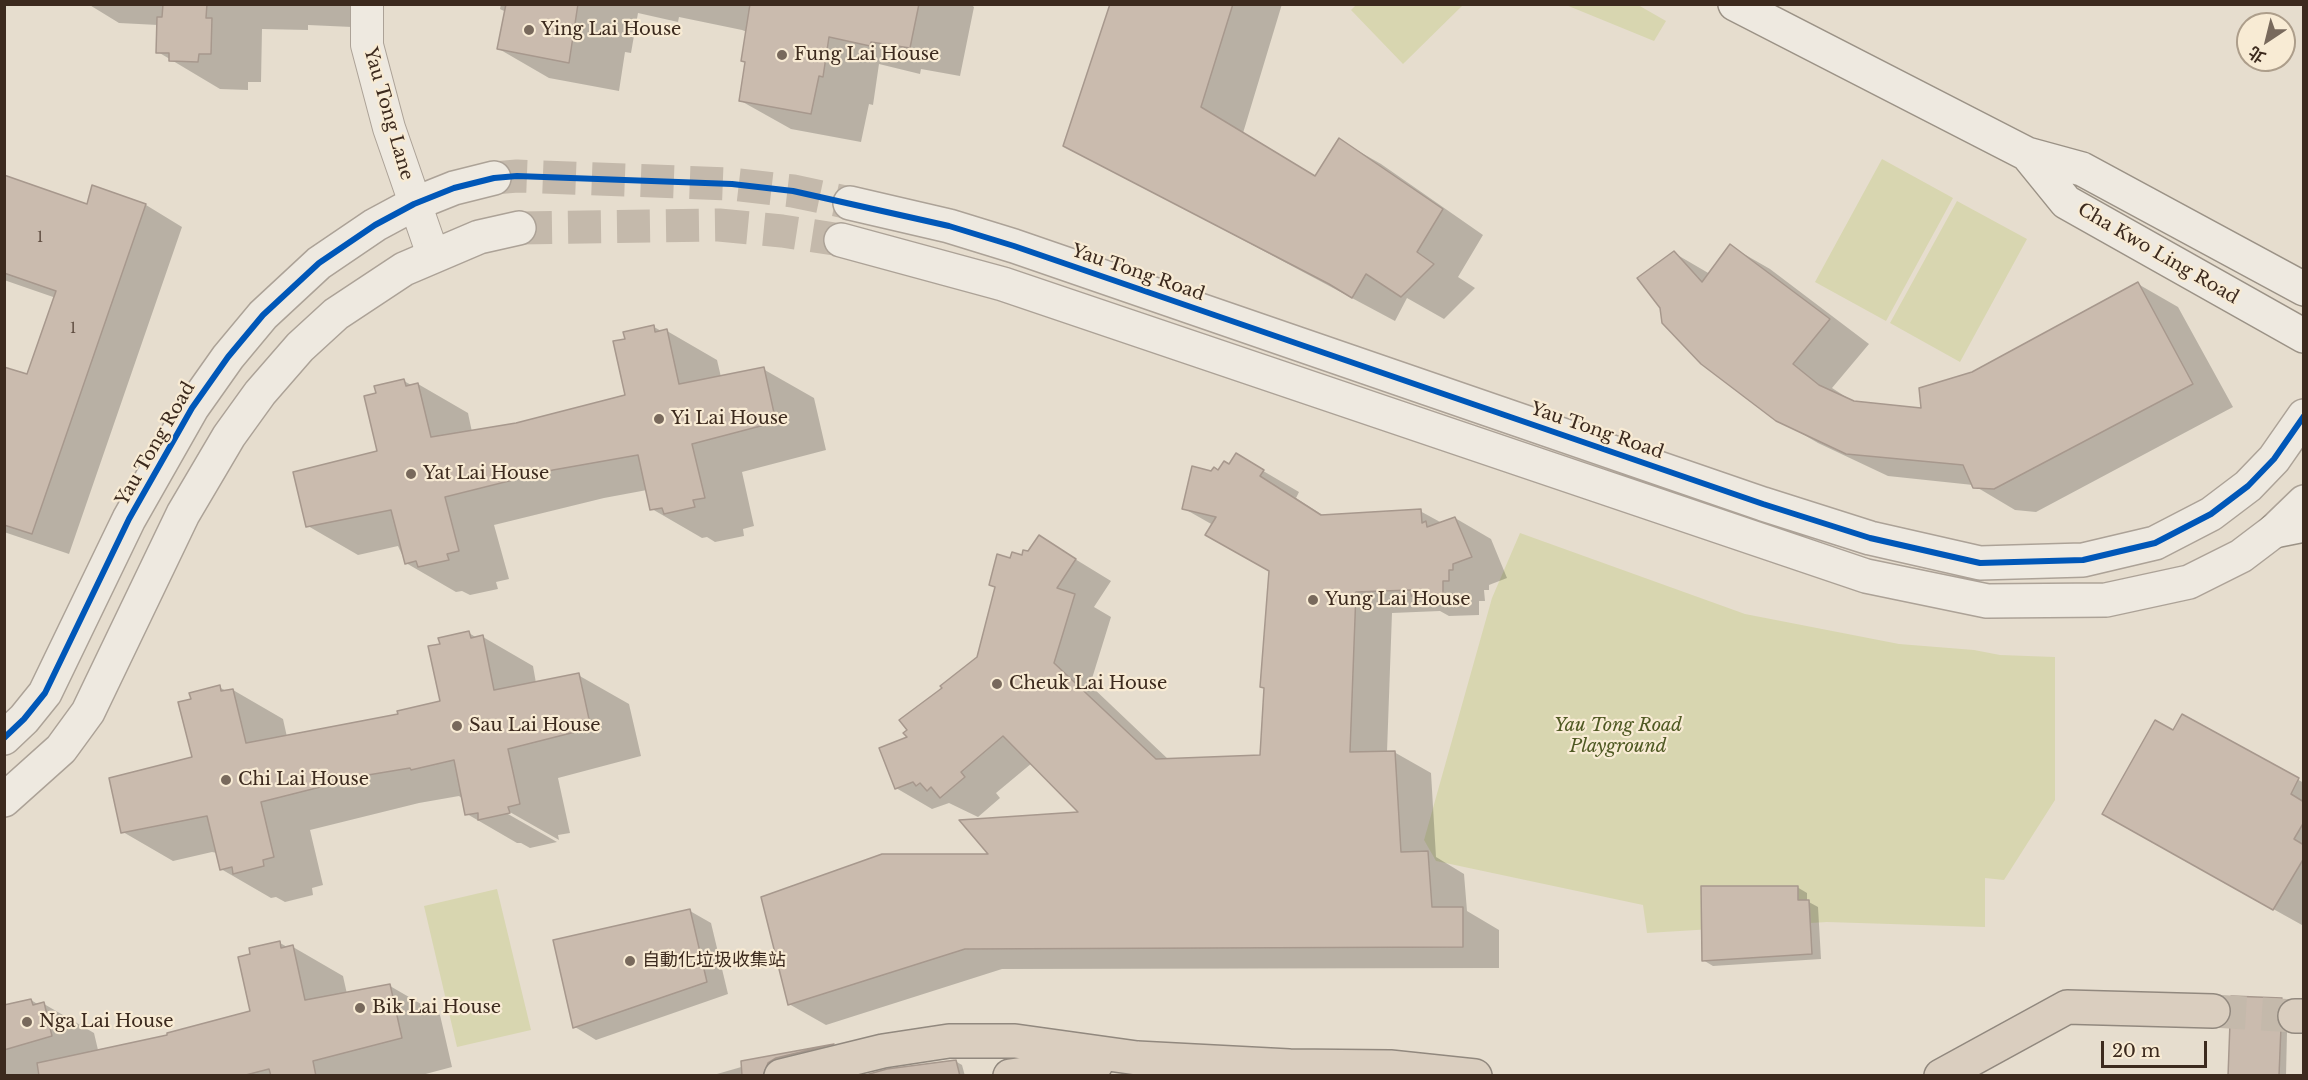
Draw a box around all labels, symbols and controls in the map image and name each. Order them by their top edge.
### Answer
north arrow [2236,12,2296,72]
place label: Ying Lai House [541,19,681,41]
marker: Ying Lai House [522,23,536,37]
text: 北 [2245,42,2269,68]
place label: Fung Lai House [794,44,939,66]
street label: Yau Tong Lane [359,45,417,183]
marker: Fung Lai House [775,48,789,62]
street label: Cha Kwo Ling Road [2074,199,2242,309]
house number: 1 [37,229,43,247]
street label: Yau Tong Road [1069,240,1207,306]
house number: 1 [70,320,76,338]
street label: Yau Tong Road [112,378,200,510]
street label: Yau Tong Road [1528,398,1666,464]
place label: Yi Lai House [671,408,788,430]
marker: Yi Lai House [652,412,666,426]
place label: Yat Lai House [423,463,549,485]
marker: Yat Lai House [404,467,418,481]
place label: Yung Lai House [1325,589,1470,611]
marker: Yung Lai House [1306,593,1320,607]
place label: Cheuk Lai House [1009,673,1167,695]
marker: Cheuk Lai House [990,677,1004,691]
place label: Sau Lai House [469,715,601,737]
park label: Yau Tong Road Playground [1554,715,1682,758]
marker: Sau Lai House [450,719,464,733]
place label: Chi Lai House [238,769,369,791]
marker: Chi Lai House [219,773,233,787]
place label: 自動化垃圾收集站 [642,950,786,972]
marker: 自動化垃圾收集站 [623,954,637,968]
place label: Bik Lai House [372,997,501,1019]
marker: Bik Lai House [353,1001,367,1015]
place label: Nga Lai House [39,1011,173,1033]
marker: Nga Lai House [20,1015,34,1029]
scale bar [2104,1029,2210,1067]
text: 20 m [2112,1040,2160,1062]

